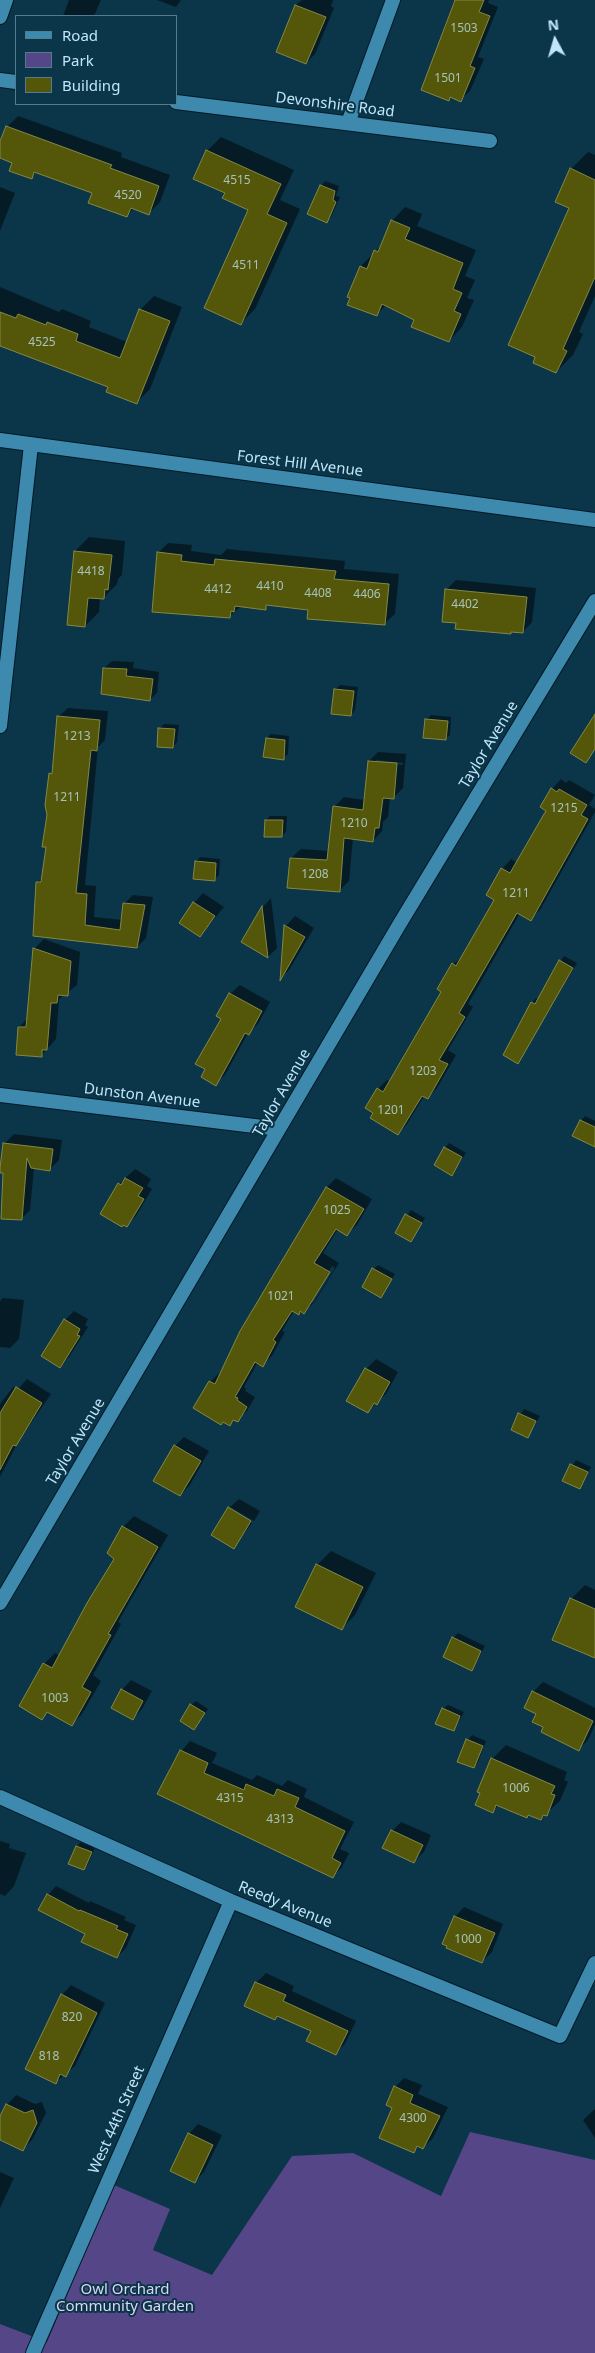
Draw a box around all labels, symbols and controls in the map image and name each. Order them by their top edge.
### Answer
legend [15,15,178,105]
north arrow [530,15,580,65]
text: N [547,15,560,35]
house number: 1503 [450,22,478,36]
text: Road [62,25,98,45]
text: Park [62,50,94,70]
house number: 1501 [434,72,462,86]
text: Building [62,75,120,95]
street label: Devonshire Road [274,89,396,121]
house number: 4515 [223,174,251,188]
house number: 4520 [114,189,142,203]
house number: 4511 [232,259,260,273]
house number: 4525 [28,336,56,350]
street label: Forest Hill Avenue [236,447,364,481]
house number: 4418 [77,565,105,579]
house number: 4410 [256,580,284,594]
house number: 4412 [204,583,232,597]
house number: 4408 [304,587,332,601]
house number: 4406 [353,588,381,602]
house number: 4402 [451,598,479,612]
street label: Taylor Avenue [456,698,522,792]
house number: 1213 [63,730,91,744]
house number: 1211 [53,791,81,805]
house number: 1215 [550,802,578,816]
house number: 1210 [340,817,368,831]
house number: 1208 [301,868,329,882]
house number: 1211 [502,887,530,901]
street label: Taylor Avenue [249,1046,315,1140]
house number: 1203 [409,1065,437,1079]
street label: Dunston Avenue [83,1080,201,1112]
house number: 1201 [377,1104,405,1118]
house number: 1025 [323,1204,351,1218]
house number: 1021 [267,1290,295,1304]
street label: Taylor Avenue [43,1395,109,1489]
house number: 1003 [41,1692,69,1706]
house number: 1006 [502,1782,530,1796]
house number: 4315 [216,1792,244,1806]
house number: 4313 [266,1813,294,1827]
street label: Reedy Avenue [235,1878,335,1932]
house number: 1000 [454,1933,482,1947]
house number: 820 [62,2011,82,2025]
house number: 818 [39,2050,59,2064]
street label: West 44th Street [85,2063,149,2177]
house number: 4300 [399,2112,427,2126]
park label: Owl Orchard Community Garden [56,2281,194,2316]

